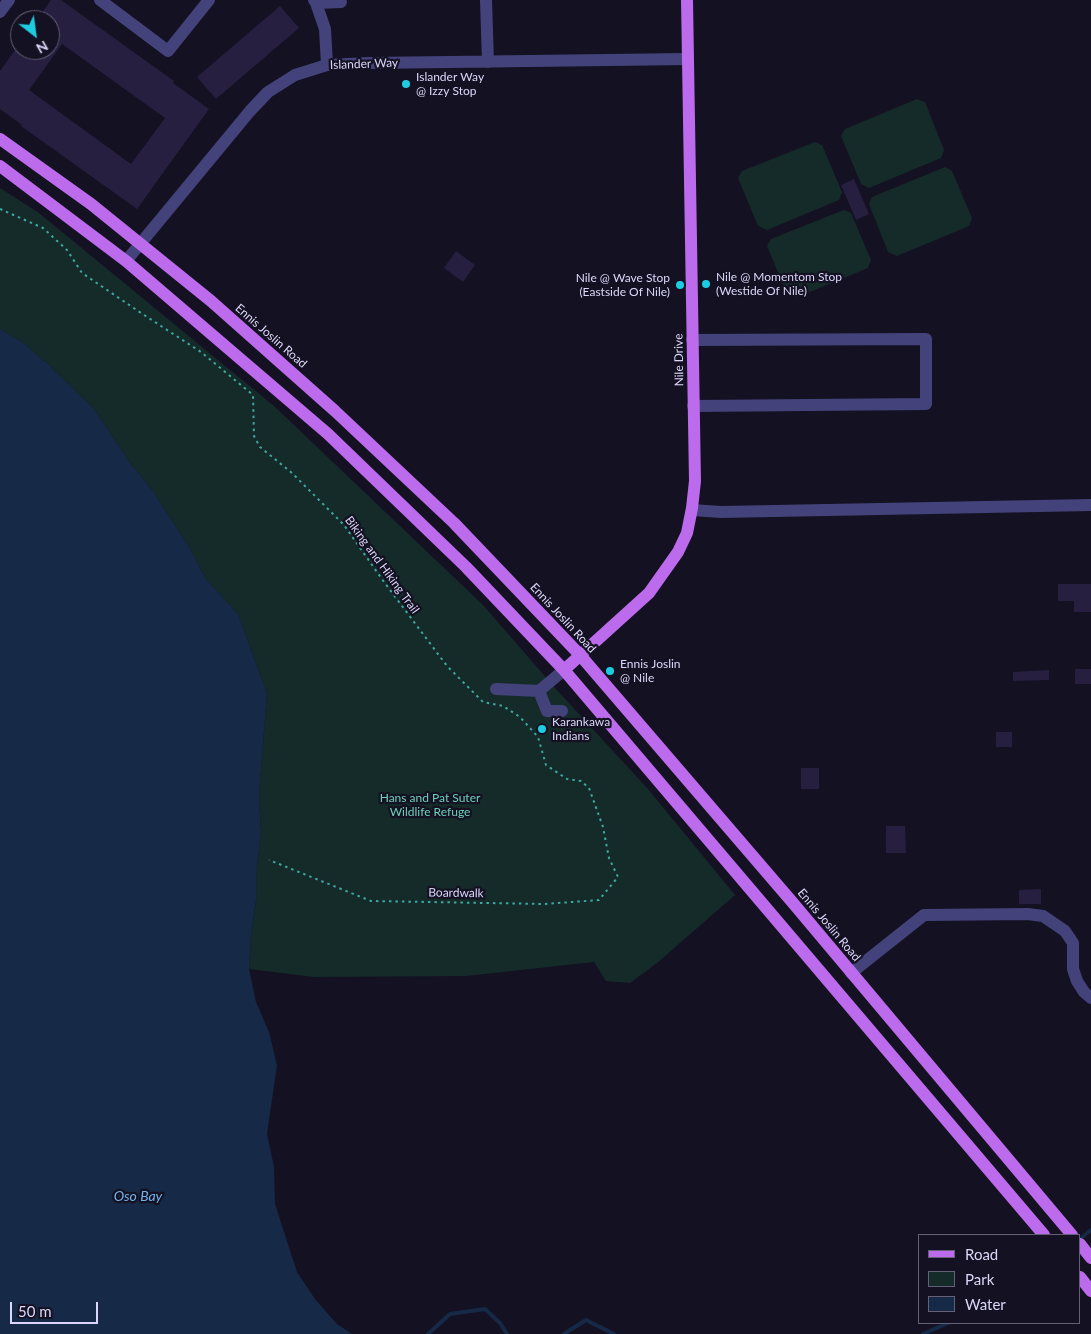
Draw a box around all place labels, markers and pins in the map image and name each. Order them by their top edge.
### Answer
place label: Islander Way @ Izzy Stop [416,70,484,98]
marker: Islander Way @ Izzy Stop [400,78,412,90]
place label: Nile @ Momentom Stop (Westide Of Nile) [716,270,842,298]
place label: Nile @ Wave Stop (Eastside Of Nile) [576,271,670,299]
marker: Nile @ Momentom Stop (Westide Of Nile) [700,278,712,290]
marker: Nile @ Wave Stop (Eastside Of Nile) [674,279,686,291]
place label: Ennis Joslin @ Nile [620,657,681,685]
marker: Ennis Joslin @ Nile [604,665,616,677]
place label: Karankawa Indians [552,715,610,743]
marker: Karankawa Indians [536,723,548,735]

